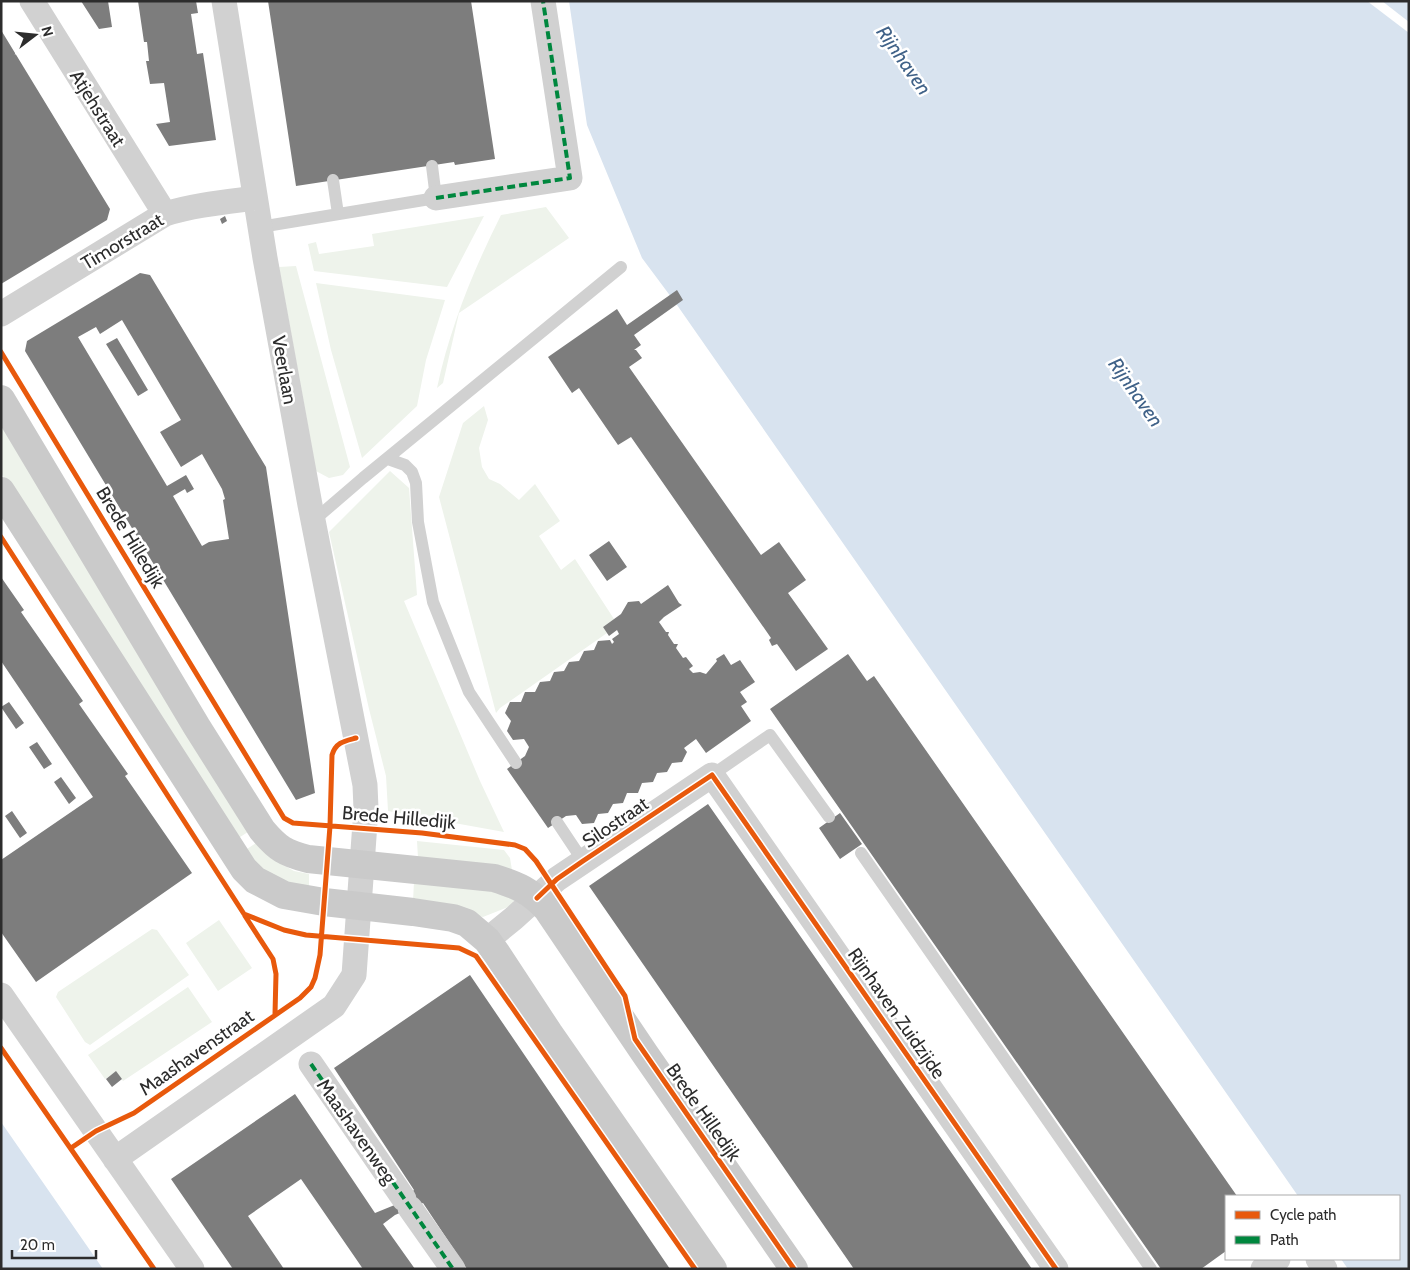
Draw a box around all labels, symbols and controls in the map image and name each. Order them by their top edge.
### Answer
north arrow [10,10,60,60]
water label: Rijnhaven [872,21,936,99]
text: N [37,24,58,39]
street label: Atjehstraat [65,66,130,151]
street label: Timorstraat [77,208,168,275]
street label: Veerlaan [267,334,302,406]
water label: Rijnhaven [1104,353,1168,431]
street label: Brede Hilledijk [91,482,170,593]
street label: Silostraat [578,792,653,853]
street label: Brede Hilledijk [341,801,457,834]
street label: Rijnhaven Zuidzijde [843,943,950,1083]
street label: Maashavenstraat [135,1004,259,1100]
street label: Brede Hilledijk [661,1059,746,1166]
street label: Maashavenweg [312,1074,402,1189]
legend [1225,1195,1400,1260]
text: Cycle path [1270,1206,1336,1224]
scale bar [12,1228,96,1260]
text: Path [1270,1231,1299,1249]
text: 20 m [20,1236,55,1254]

